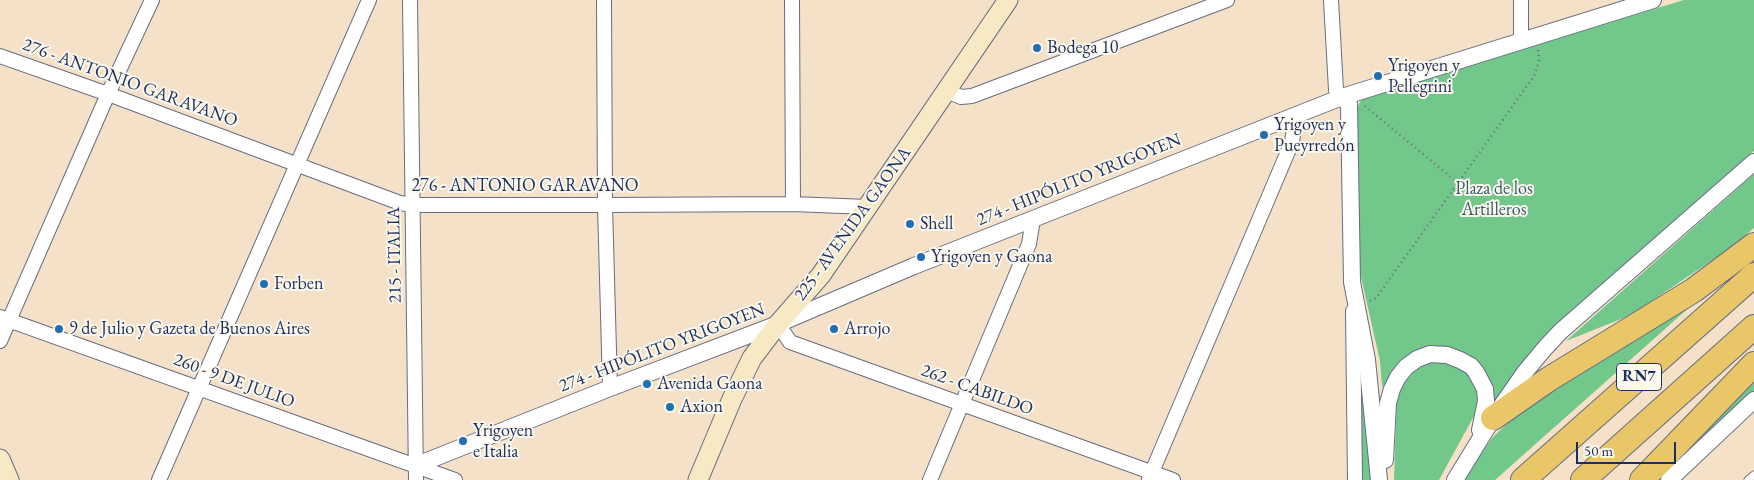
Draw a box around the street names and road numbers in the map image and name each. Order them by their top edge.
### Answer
street label: 276 - ANTONIO GARAVANO [20,34,240,132]
street label: 274 - HIPÓLITO YRIGOYEN [974,129,1184,231]
street label: 225 - AVENIDA GAONA [790,143,916,305]
street label: 276 - ANTONIO GARAVANO [411,175,639,197]
street label: 215 - ITALIA [383,207,407,303]
street label: 274 - HIPÓLITO YRIGOYEN [556,299,768,397]
street label: 260 - 9 DE JULIO [170,349,298,413]
street label: 262 - CABILDO [918,360,1036,420]
road number: RN7 [1616,364,1662,391]

